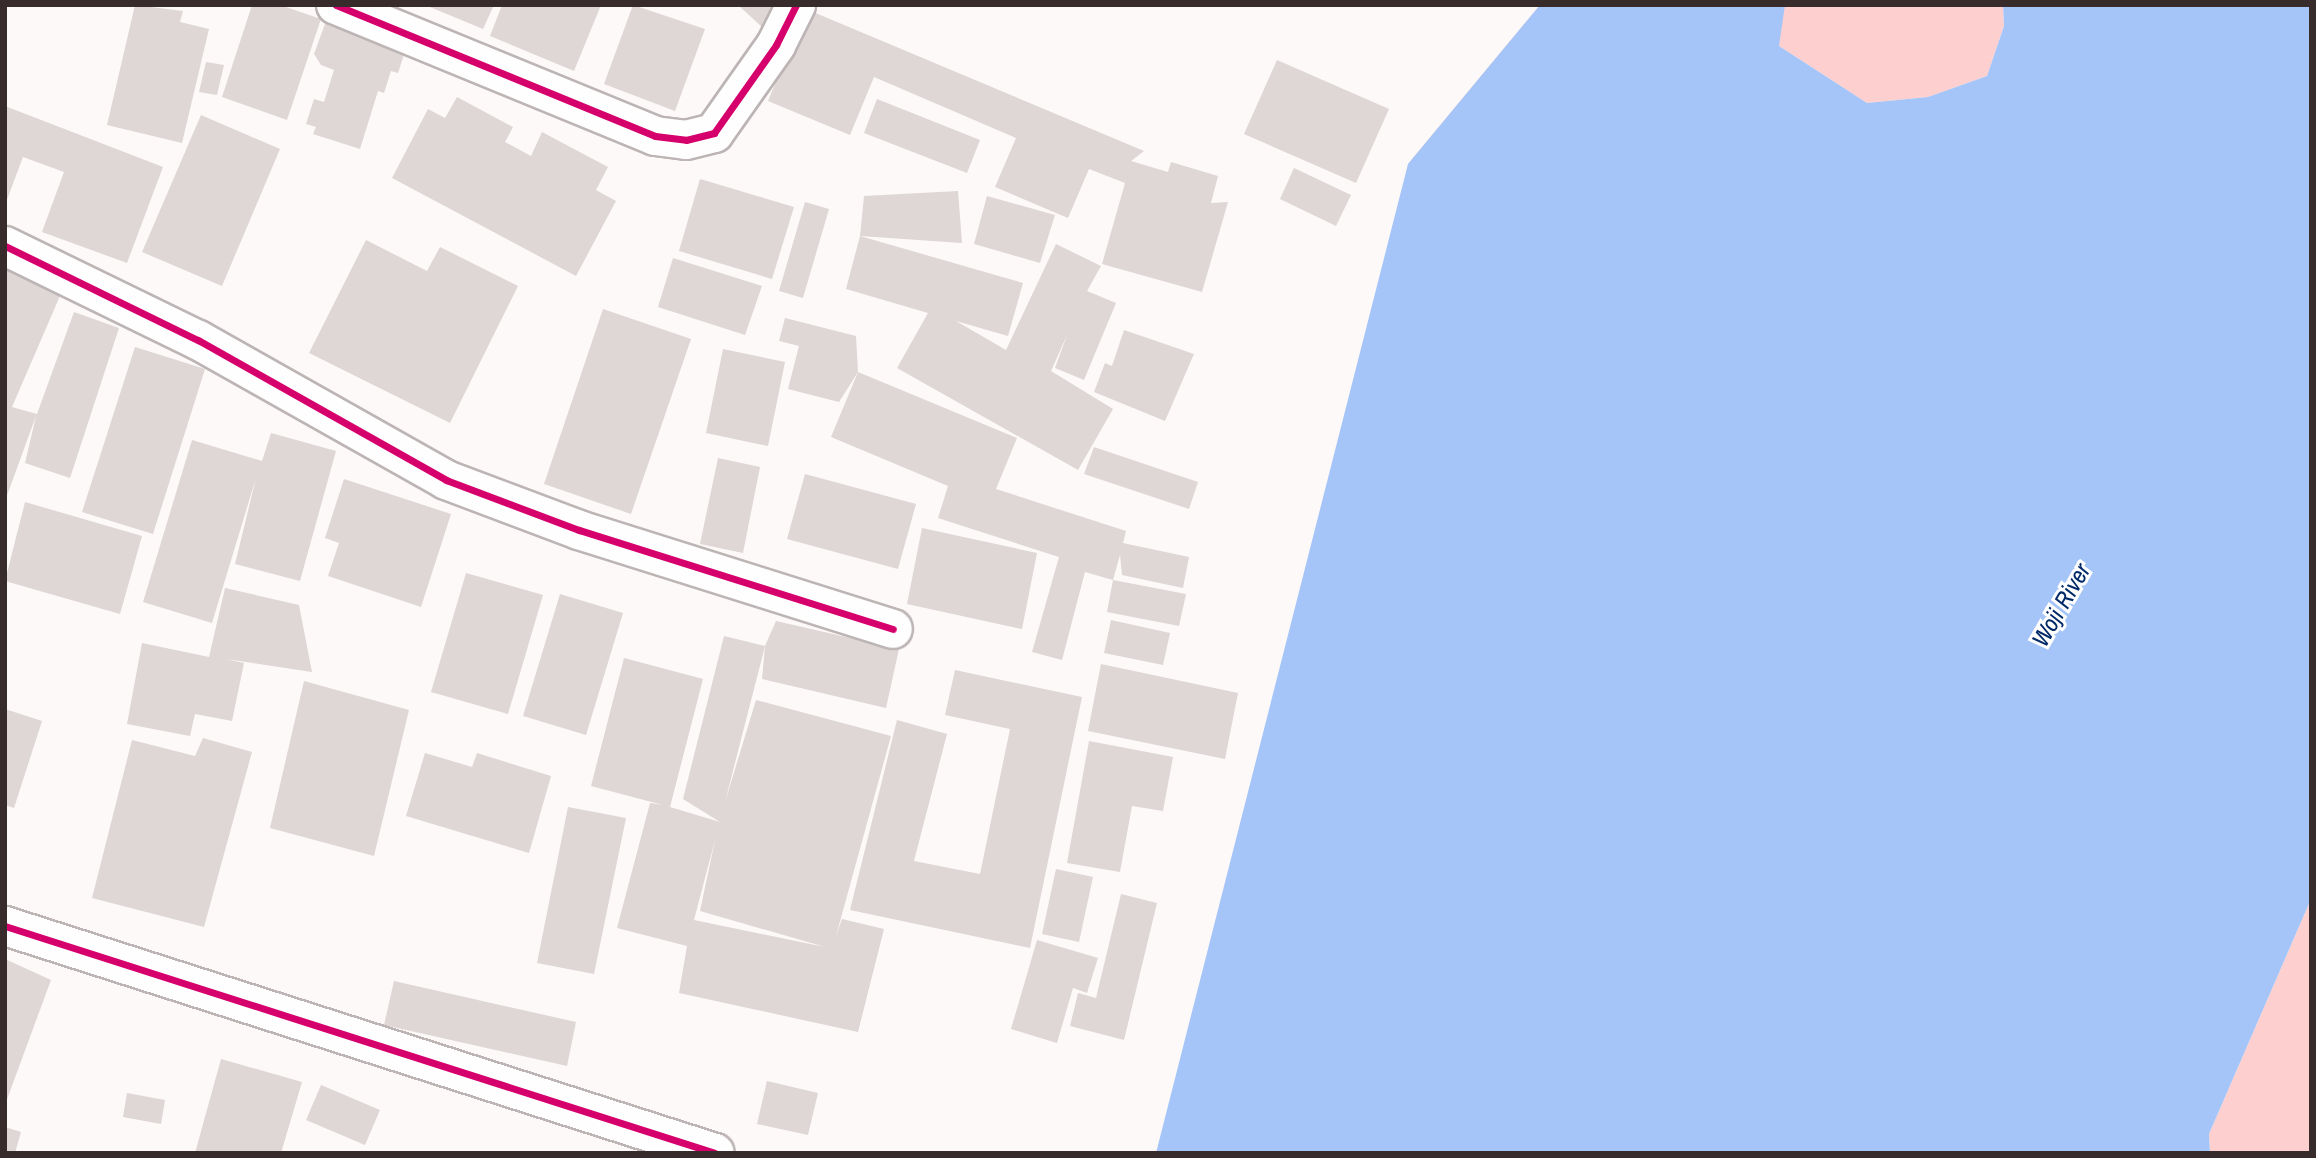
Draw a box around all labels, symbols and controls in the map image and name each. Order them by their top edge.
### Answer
water label: Woji River [2026,558,2096,652]

